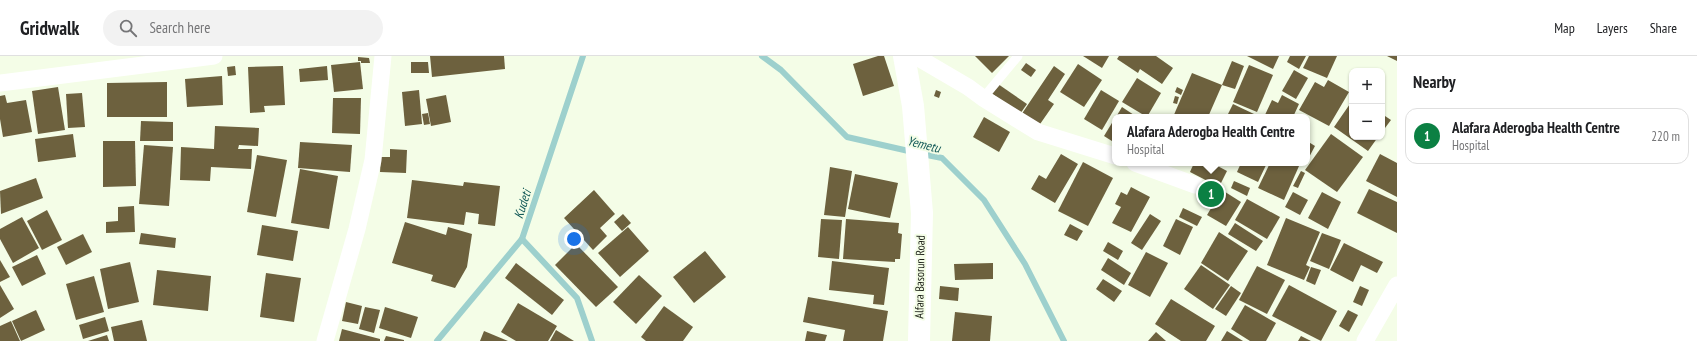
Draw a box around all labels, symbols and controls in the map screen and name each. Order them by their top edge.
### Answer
search box [103,10,383,46]
text: Gridwalk [20,16,79,40]
icon: search [117,17,139,39]
text: Search here [149,18,210,37]
text: Map [1554,19,1575,37]
text: Layers [1597,19,1628,37]
text: Share [1650,19,1677,37]
map controls [1349,68,1385,140]
button: + [1349,68,1385,104]
text: Nearby [1413,71,1456,93]
button: − [1349,104,1385,140]
popup [1112,114,1310,166]
text: Alafara Aderogba Health Centre [1452,118,1620,137]
text: Alafara Aderogba Health Centre [1127,122,1295,141]
text: 1 [1424,128,1430,145]
text: 220 m [1651,128,1680,145]
water label: Yemetu [906,132,943,157]
text: Hospital [1452,137,1489,154]
text: Hospital [1127,141,1164,158]
pin: 1 [1198,179,1224,209]
water label: Kudeti [510,186,536,221]
your location [564,229,584,249]
street label: Alfara Basorun Road [911,235,928,319]

